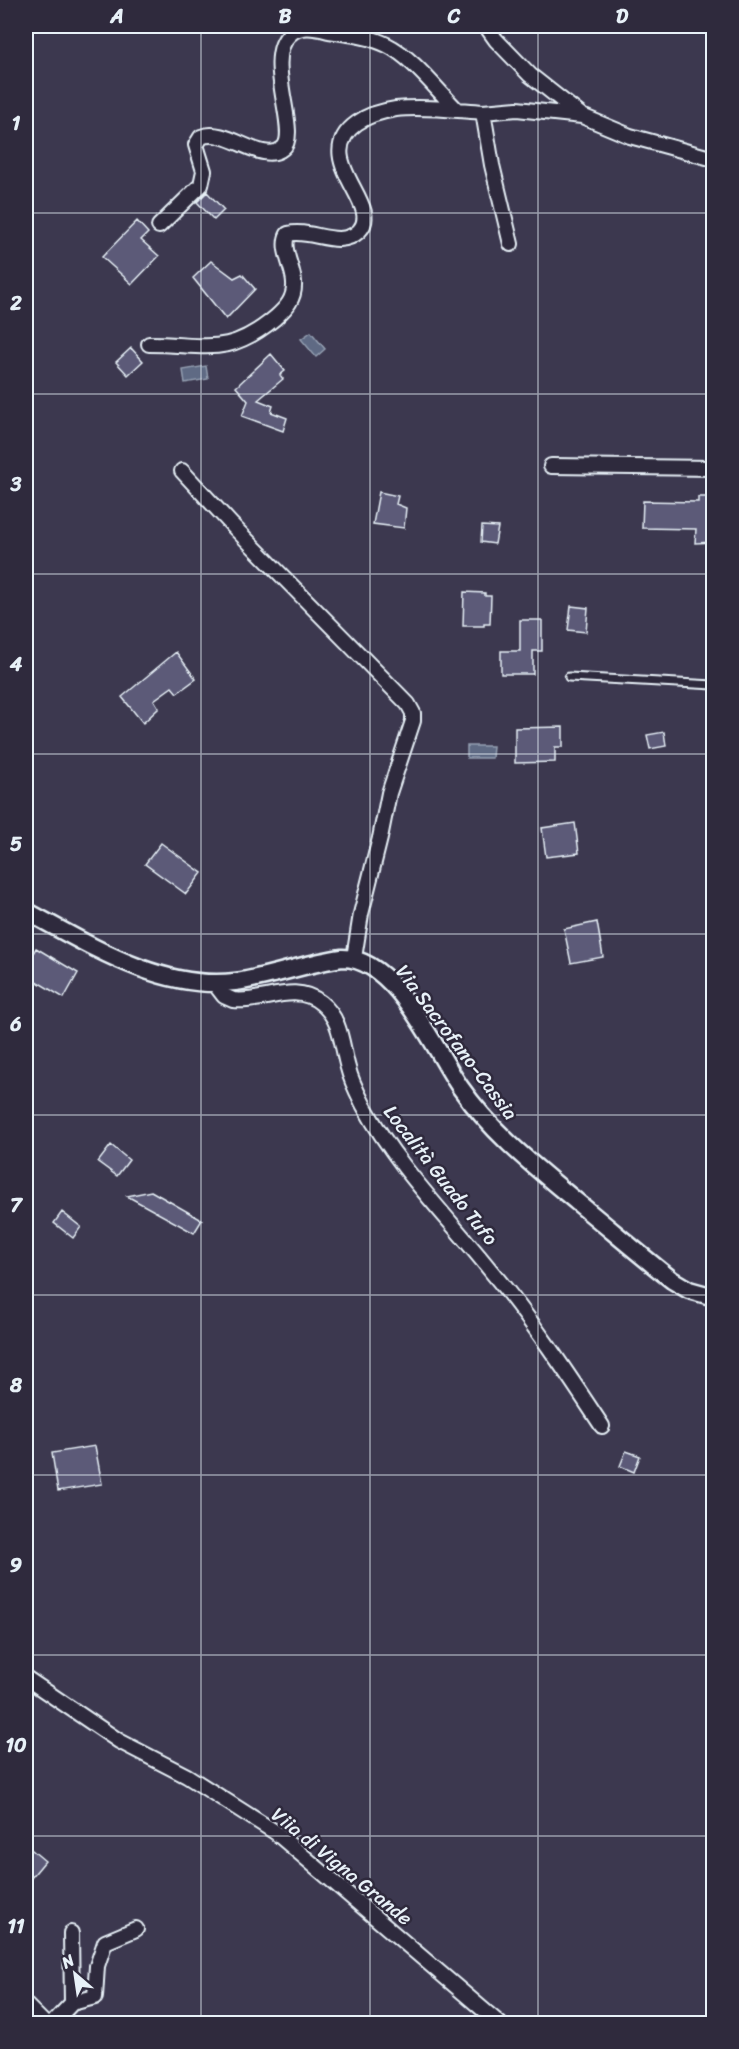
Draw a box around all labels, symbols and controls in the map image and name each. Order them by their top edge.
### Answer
text: A [109,0,124,34]
text: B [279,0,292,34]
text: C [447,0,461,34]
text: D [616,0,629,34]
text: 1 [12,106,21,141]
text: 2 [9,286,22,321]
text: 3 [10,467,22,502]
text: 4 [9,647,23,682]
text: 5 [10,827,22,862]
street label: Via Sacrofano-Cassia [386,957,527,1128]
text: 6 [9,1007,22,1042]
street label: Località Guado Tufo [374,1097,507,1254]
text: 7 [10,1188,23,1223]
text: 8 [9,1368,23,1403]
text: 9 [10,1548,22,1583]
text: 10 [5,1728,27,1763]
street label: Viia di Vigna Grande [263,1798,420,1935]
text: 11 [7,1909,25,1944]
north arrow [45,1944,105,2004]
text: N [55,1946,81,1977]

